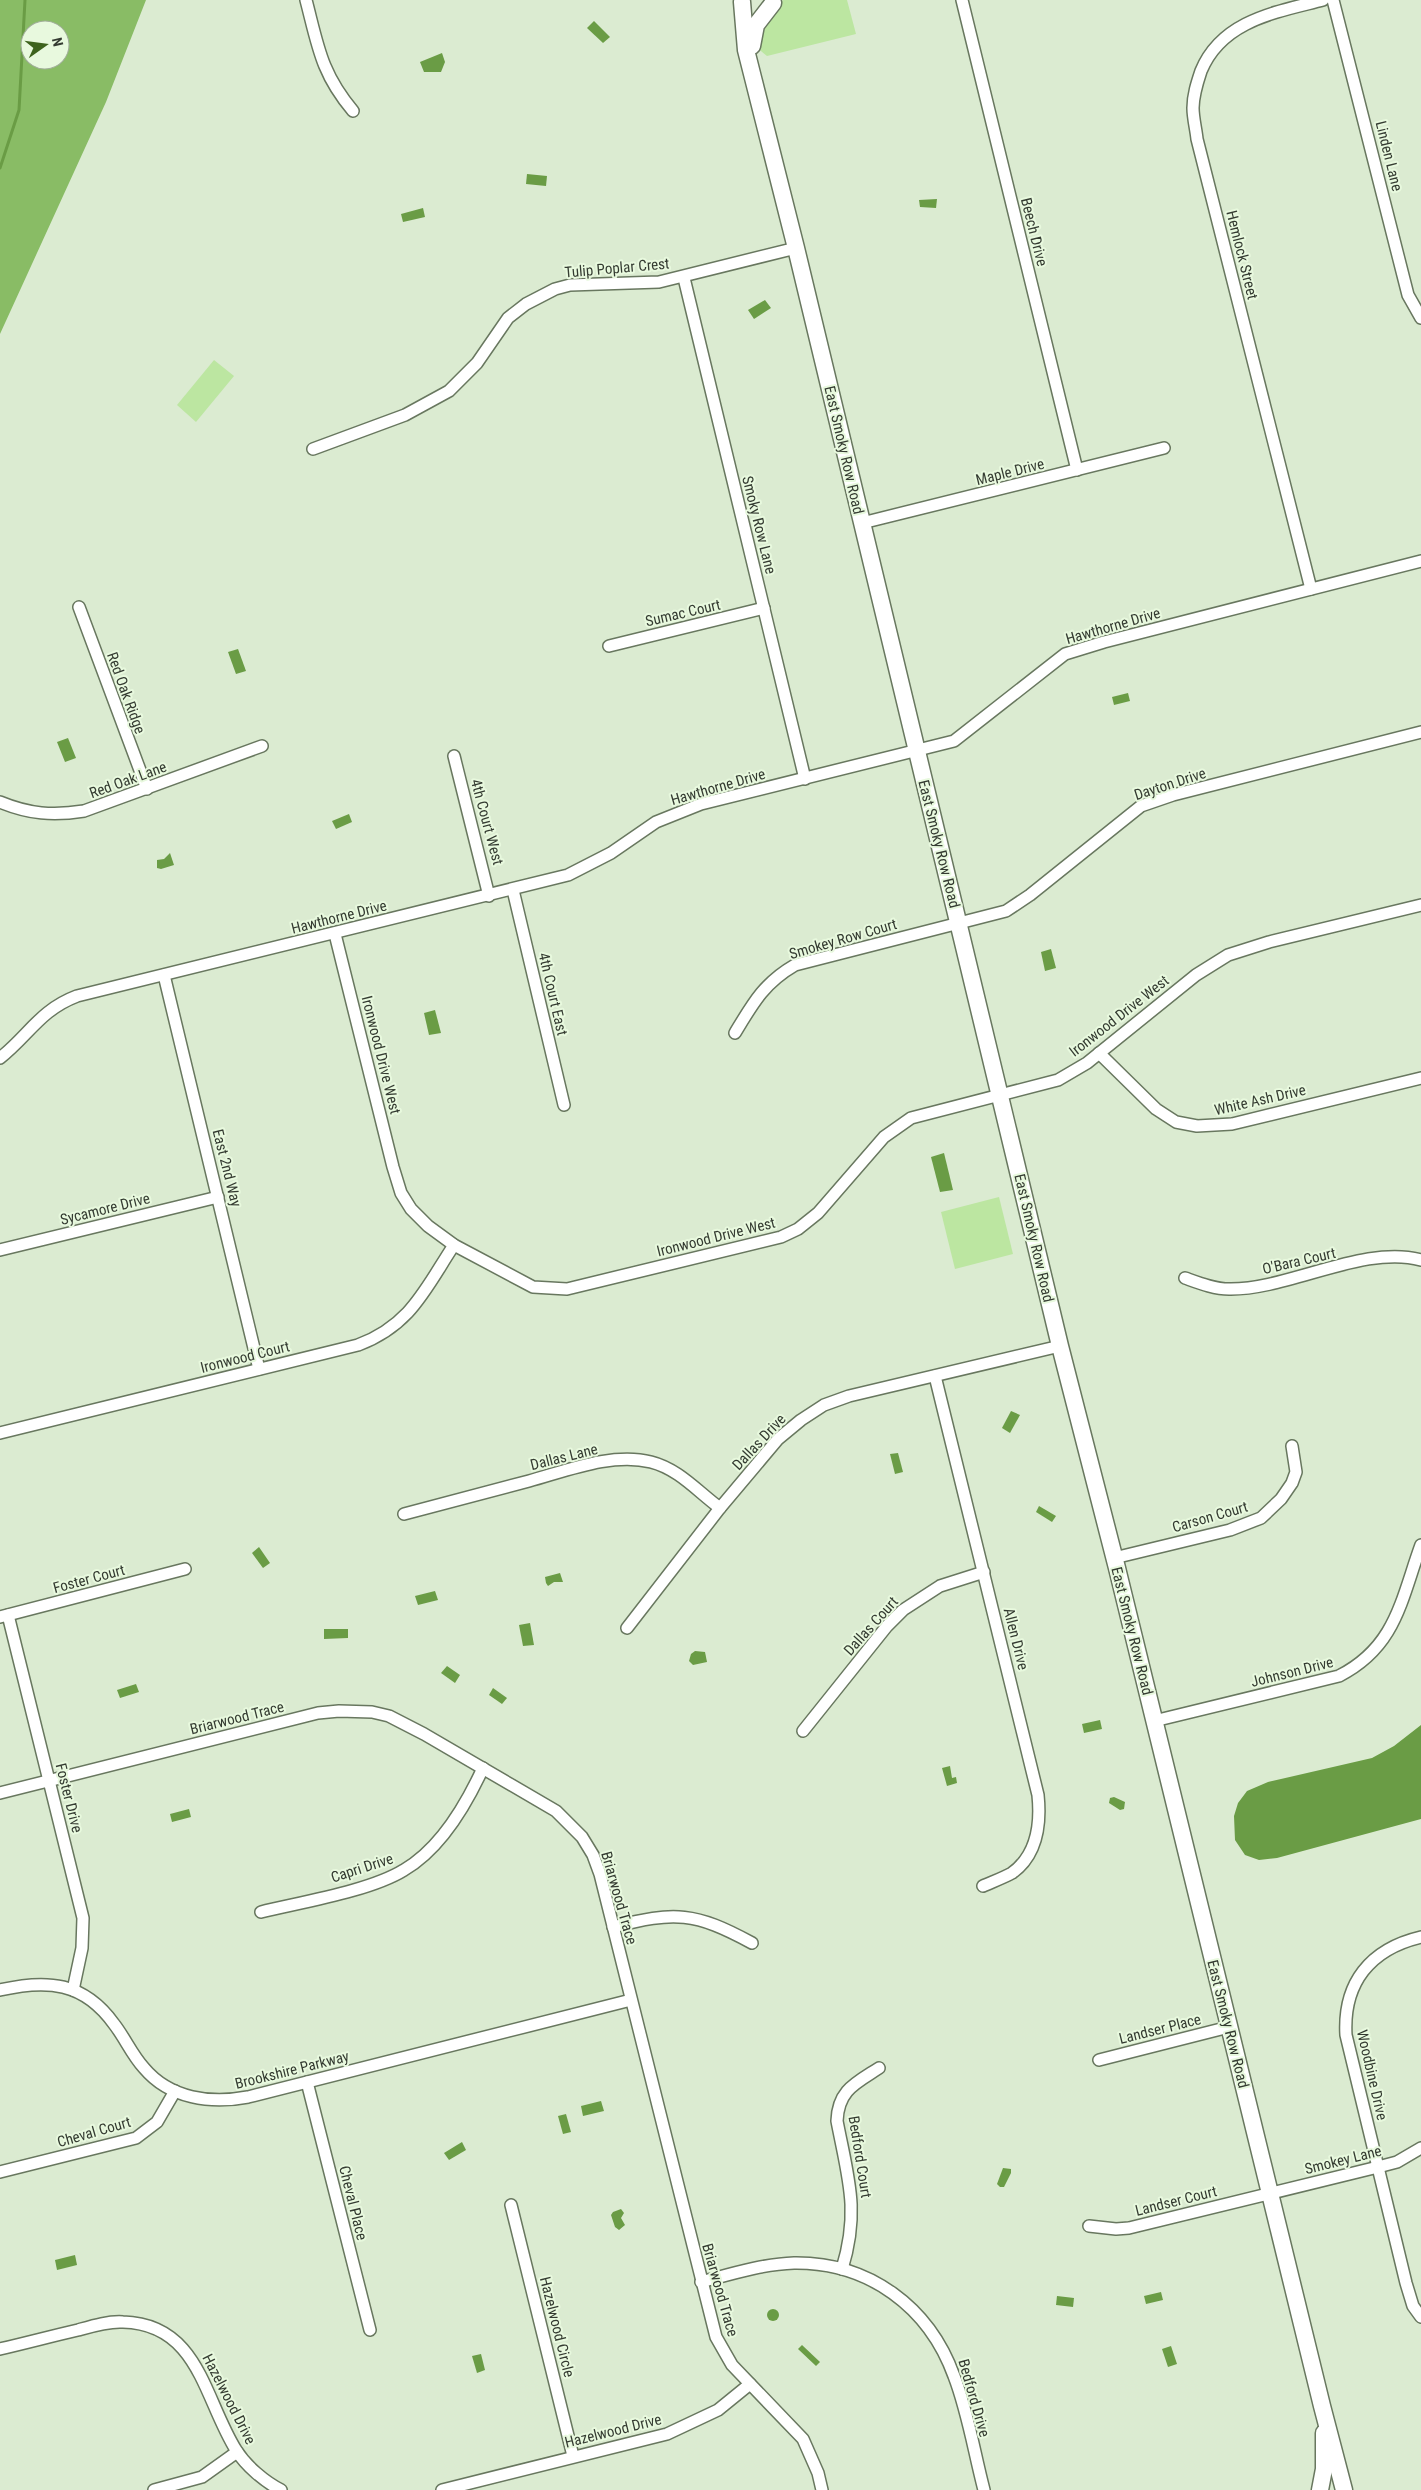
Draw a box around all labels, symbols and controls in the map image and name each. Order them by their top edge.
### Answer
north arrow [20,20,70,70]
text: N [49,36,66,48]
street label: Linden Lane [1372,119,1406,193]
street label: Beech Drive [1017,196,1051,268]
street label: Hemlock Street [1222,209,1262,301]
street label: Tulip Poplar Crest [564,254,670,282]
street label: East Smoky Row Road [820,384,868,516]
street label: Maple Drive [974,455,1046,489]
street label: Smoky Row Lane [738,474,780,576]
street label: Sumac Court [644,596,722,630]
street label: Hawthorne Drive [1064,604,1162,648]
street label: Red Oak Ridge [103,650,149,736]
street label: Red Oak Lane [87,758,169,802]
street label: Dayton Drive [1132,764,1208,804]
street label: Hawthorne Drive [669,765,767,809]
street label: 4th Court West [467,777,507,867]
street label: East Smoky Row Road [914,778,964,910]
street label: Hawthorne Drive [289,896,389,938]
street label: Smokey Row Court [787,915,899,963]
street label: 4th Court East [535,951,571,1037]
street label: Ironwood Drive West [1066,971,1172,1061]
street label: Ironwood Drive West [358,994,404,1116]
street label: White Ash Drive [1213,1081,1307,1119]
street label: East 2nd Way [209,1127,245,1209]
street label: East Smoky Row Road [1010,1172,1058,1304]
street label: Sycamore Drive [58,1189,152,1229]
street label: Ironwood Drive West [655,1214,777,1260]
street label: O'Bara Court [1261,1244,1337,1278]
street label: Ironwood Court [199,1337,291,1377]
street label: Dallas Drive [729,1410,789,1474]
street label: Dallas Lane [528,1440,600,1474]
street label: Carson Court [1170,1498,1250,1536]
street label: Foster Court [51,1561,127,1597]
street label: East Smoky Row Road [1107,1565,1157,1697]
street label: Dallas Court [840,1593,902,1659]
street label: Allen Drive [1000,1606,1032,1672]
street label: Johnson Drive [1249,1653,1335,1691]
street label: Briarwood Trace [188,1698,286,1738]
street label: Foster Drive [52,1761,86,1835]
street label: Capri Drive [329,1849,395,1887]
street label: Briarwood Trace [597,1849,641,1947]
street label: East Smoky Row Road [1203,1958,1253,2090]
street label: Landser Place [1117,2010,1203,2048]
street label: Woodbine Drive [1353,2028,1391,2122]
street label: Brookshire Parkway [233,2047,351,2093]
street label: Cheval Court [55,2113,133,2151]
street label: Bedford Court [845,2115,875,2199]
street label: Smokey Lane [1303,2142,1383,2178]
street label: Cheval Place [335,2164,371,2242]
street label: Landser Court [1133,2182,1219,2220]
street label: Briarwood Trace [698,2241,742,2339]
street label: Hazelwood Circle [536,2275,578,2379]
street label: Hazelwood Drive [198,2351,260,2447]
street label: Bedford Drive [954,2357,994,2439]
street label: Hazelwood Drive [563,2410,663,2452]

